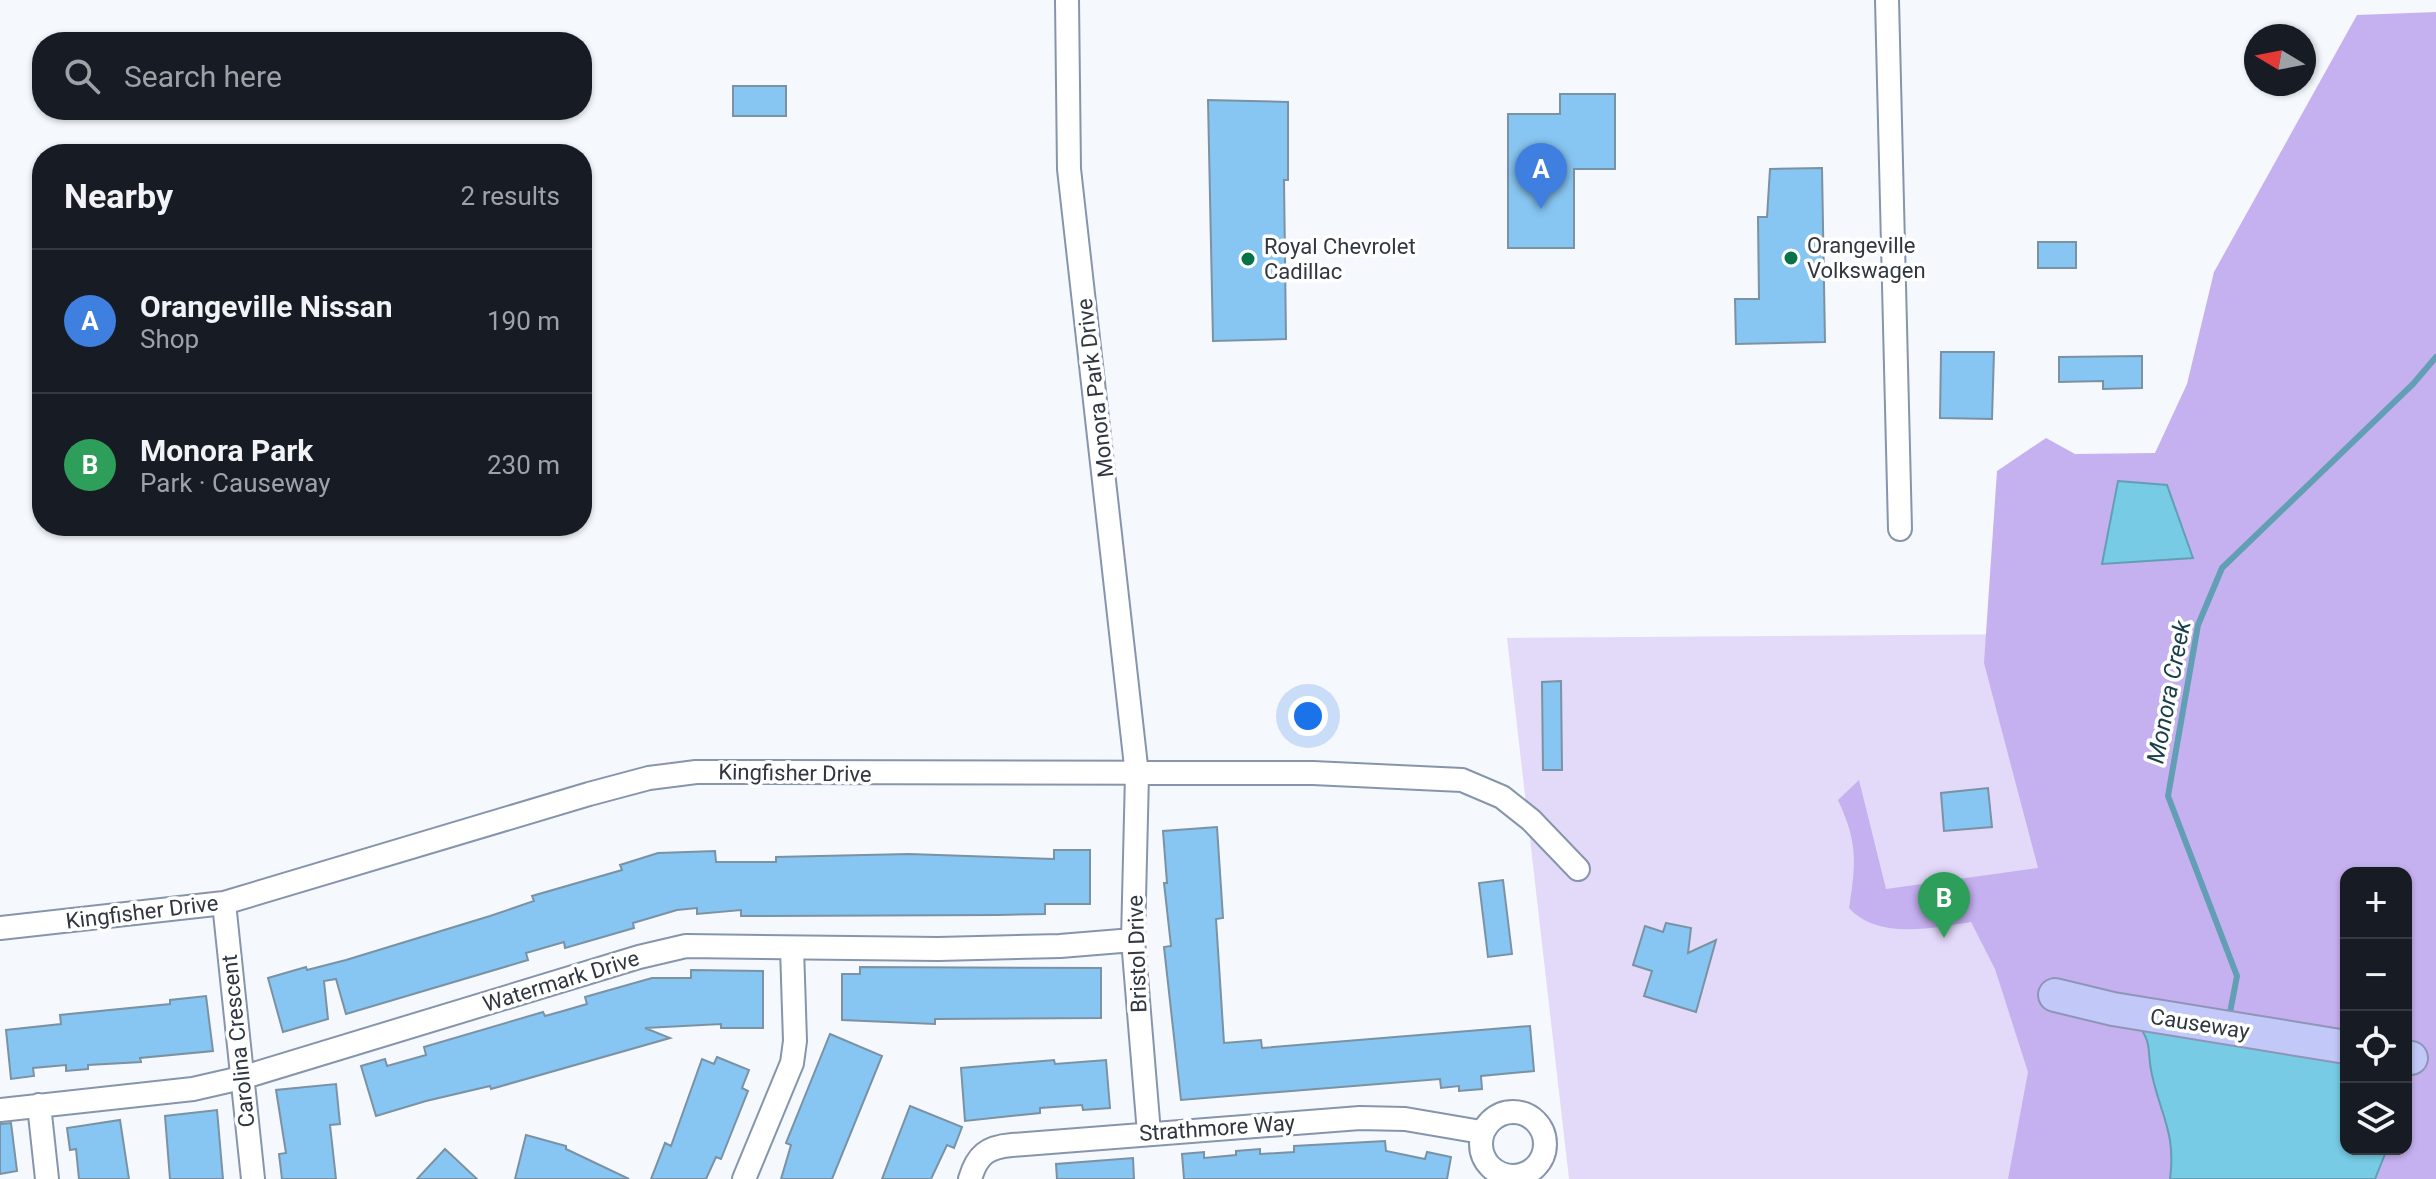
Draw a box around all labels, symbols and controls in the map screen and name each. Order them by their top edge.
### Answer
north arrow [2244,24,2316,96]
search box [32,32,592,120]
icon: search [60,54,104,98]
text: Search here [124,59,282,94]
pin: A [1515,143,1567,209]
text: Nearby [64,176,173,216]
text: 2 results [461,181,560,211]
place label: Orangeville Volkswagen [1807,233,1926,283]
place label: Royal Chevrolet Cadillac [1264,234,1416,284]
marker: Orangeville Volkswagen [1782,249,1800,267]
marker: Royal Chevrolet Cadillac [1239,250,1257,268]
text: Orangeville Nissan [140,289,393,324]
street label: Monora Park Drive [1072,297,1118,479]
text: A [81,306,99,336]
text: 190 m [487,306,560,336]
text: Shop [140,324,199,354]
text: Monora Park [140,433,313,468]
text: B [82,450,98,480]
text: 230 m [487,450,560,480]
text: Park · Causeway [140,468,330,498]
water label: Monora Creek [2141,617,2197,766]
your location [1288,696,1328,736]
street label: Kingfisher Drive [718,759,872,787]
map controls [2340,867,2412,1155]
button: + [2340,867,2412,939]
pin: B [1918,872,1970,938]
street label: Kingfisher Drive [64,890,220,934]
street label: Bristol Drive [1122,895,1152,1013]
button: − [2340,939,2412,1011]
street label: Watermark Drive [480,945,642,1017]
street label: Carolina Crescent [217,953,259,1129]
street label: Causeway [2149,1004,2252,1044]
button: locate [2340,1011,2412,1083]
button: layers [2340,1083,2412,1155]
street label: Strathmore Way [1138,1110,1296,1146]

